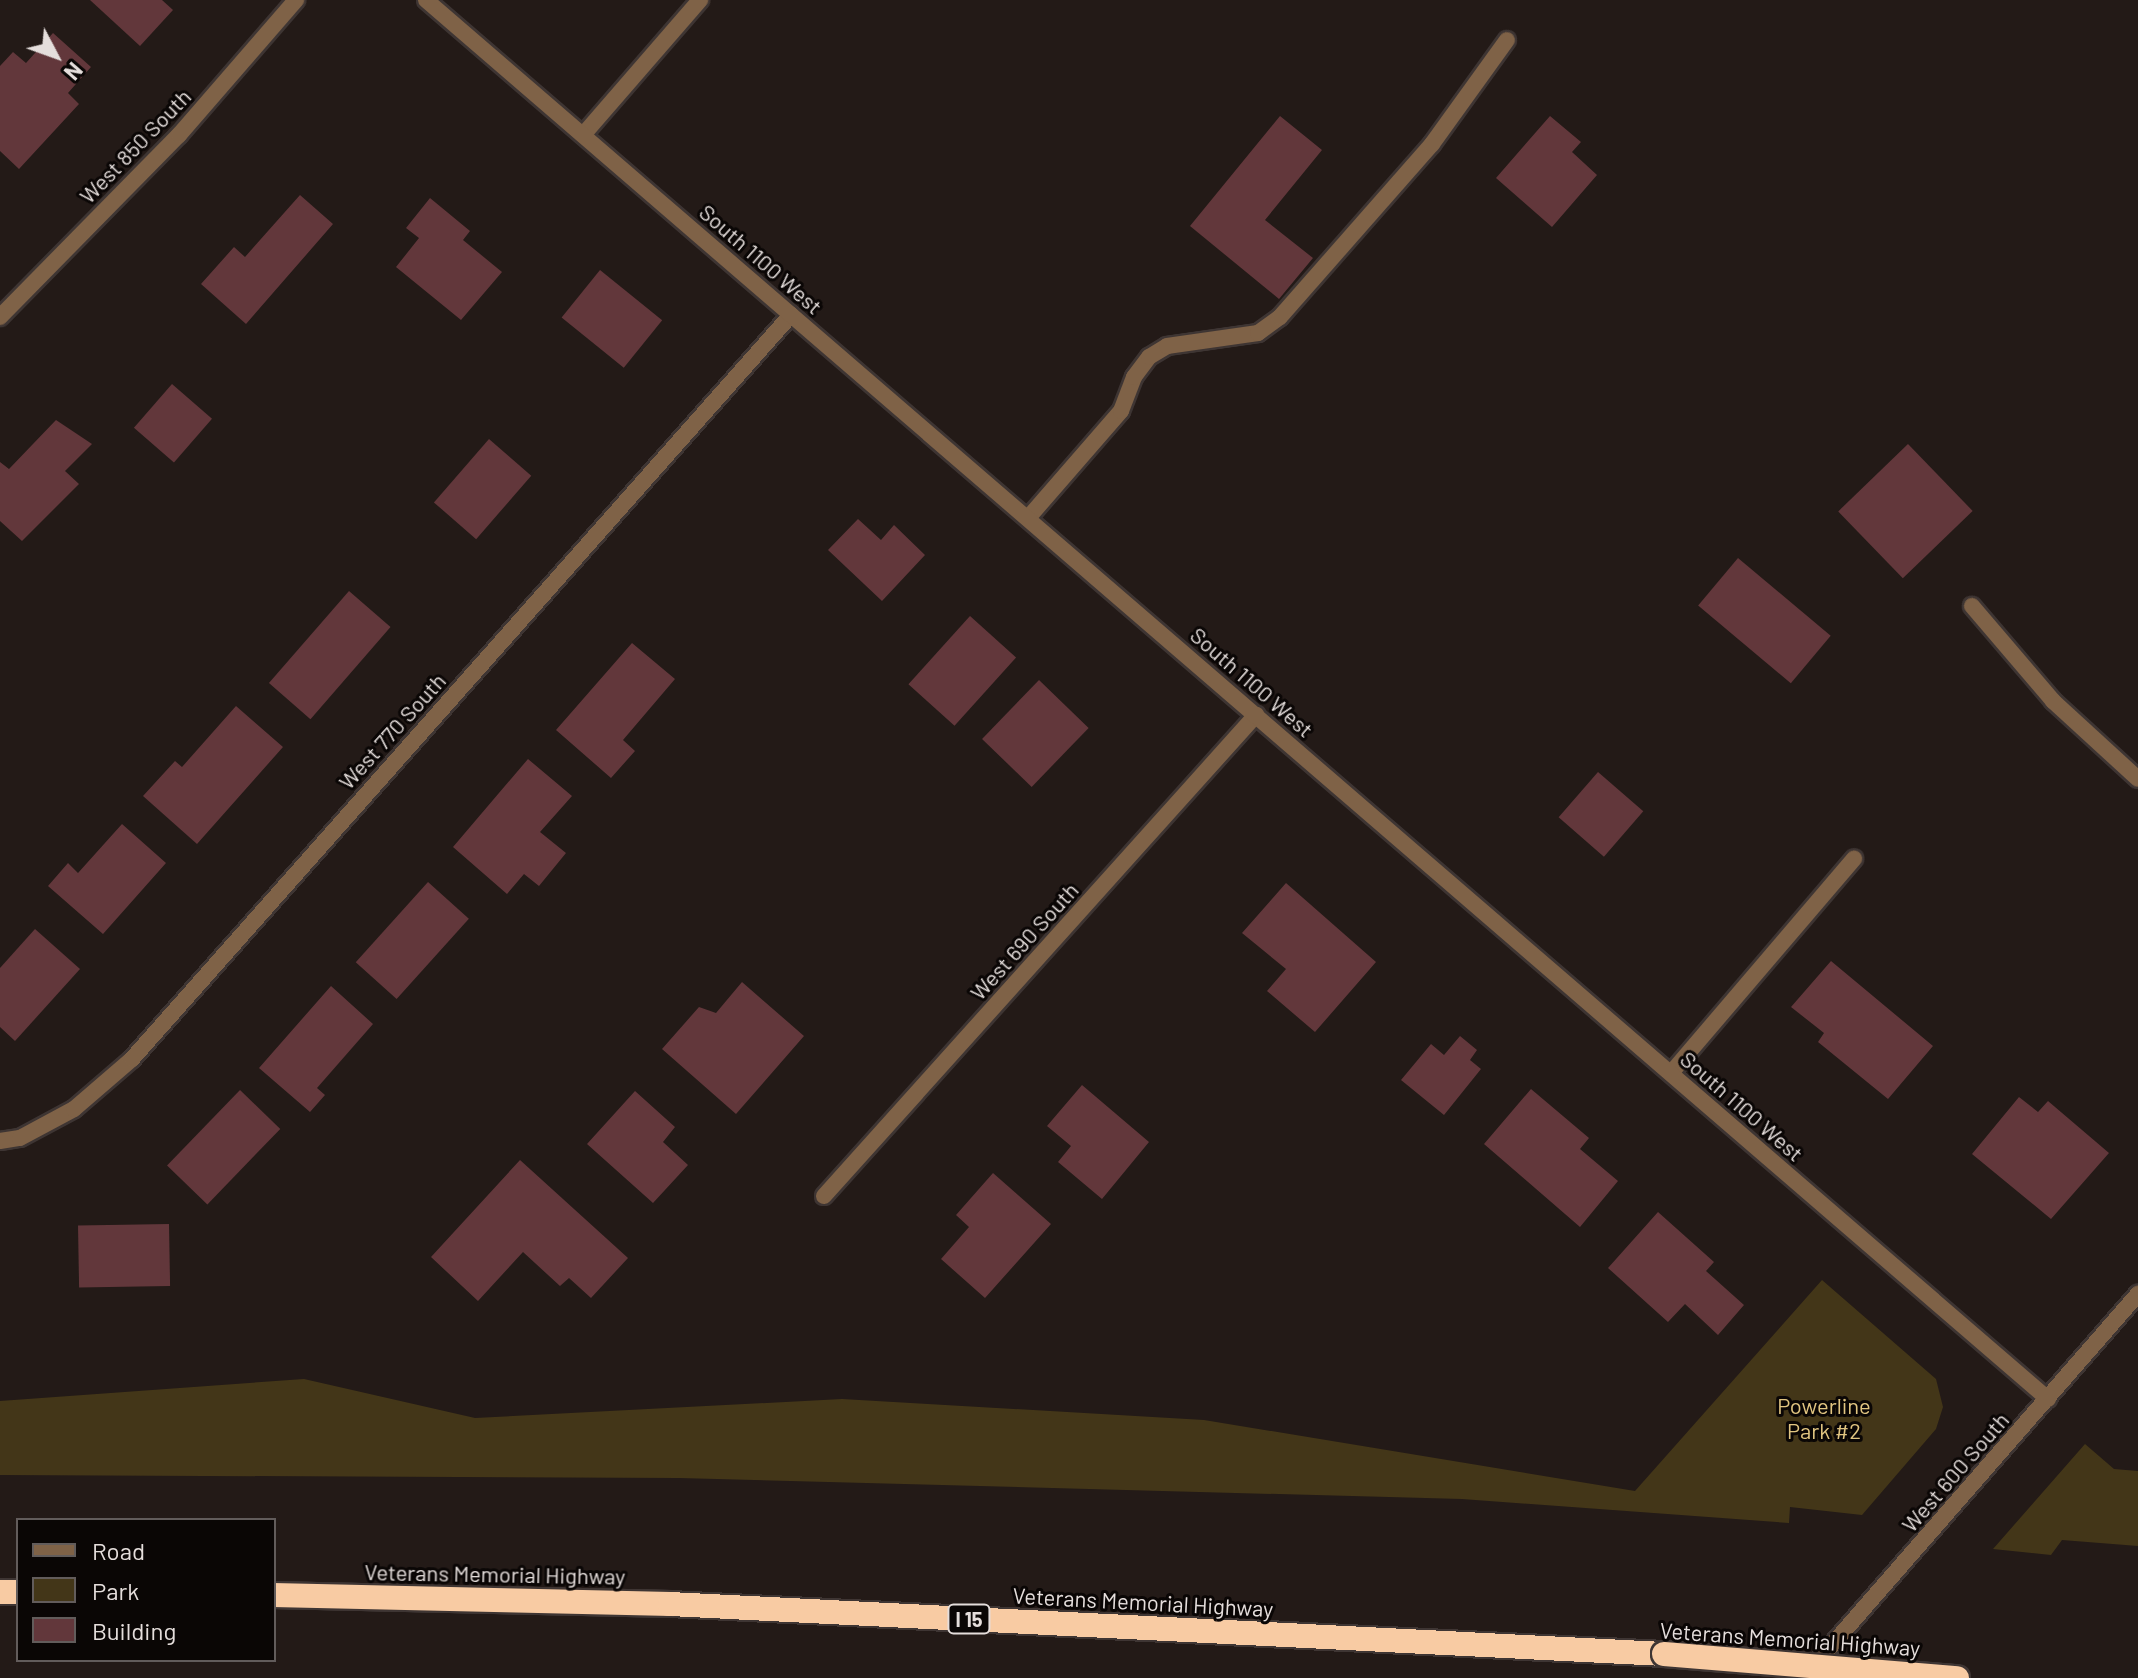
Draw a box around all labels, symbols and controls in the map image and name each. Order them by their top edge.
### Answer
north arrow [16,16,96,96]
text: N [60,58,89,86]
street label: West 850 South [74,83,196,209]
street label: South 1100 West [694,199,828,319]
street label: South 1100 West [1185,622,1319,742]
street label: West 770 South [333,668,451,794]
street label: West 690 South [964,877,1084,1005]
street label: South 1100 West [1675,1046,1809,1166]
park label: Powerline Park #2 [1777,1392,1871,1444]
street label: West 600 South [1896,1407,2014,1537]
legend [16,1518,276,1662]
text: Road [92,1536,145,1565]
street label: Veterans Memorial Highway [364,1559,626,1589]
text: Park [92,1576,139,1605]
street label: Veterans Memorial Highway [1012,1582,1274,1622]
road number: I 15 [947,1603,991,1635]
text: Building [92,1616,176,1645]
street label: Veterans Memorial Highway [1659,1617,1921,1661]

